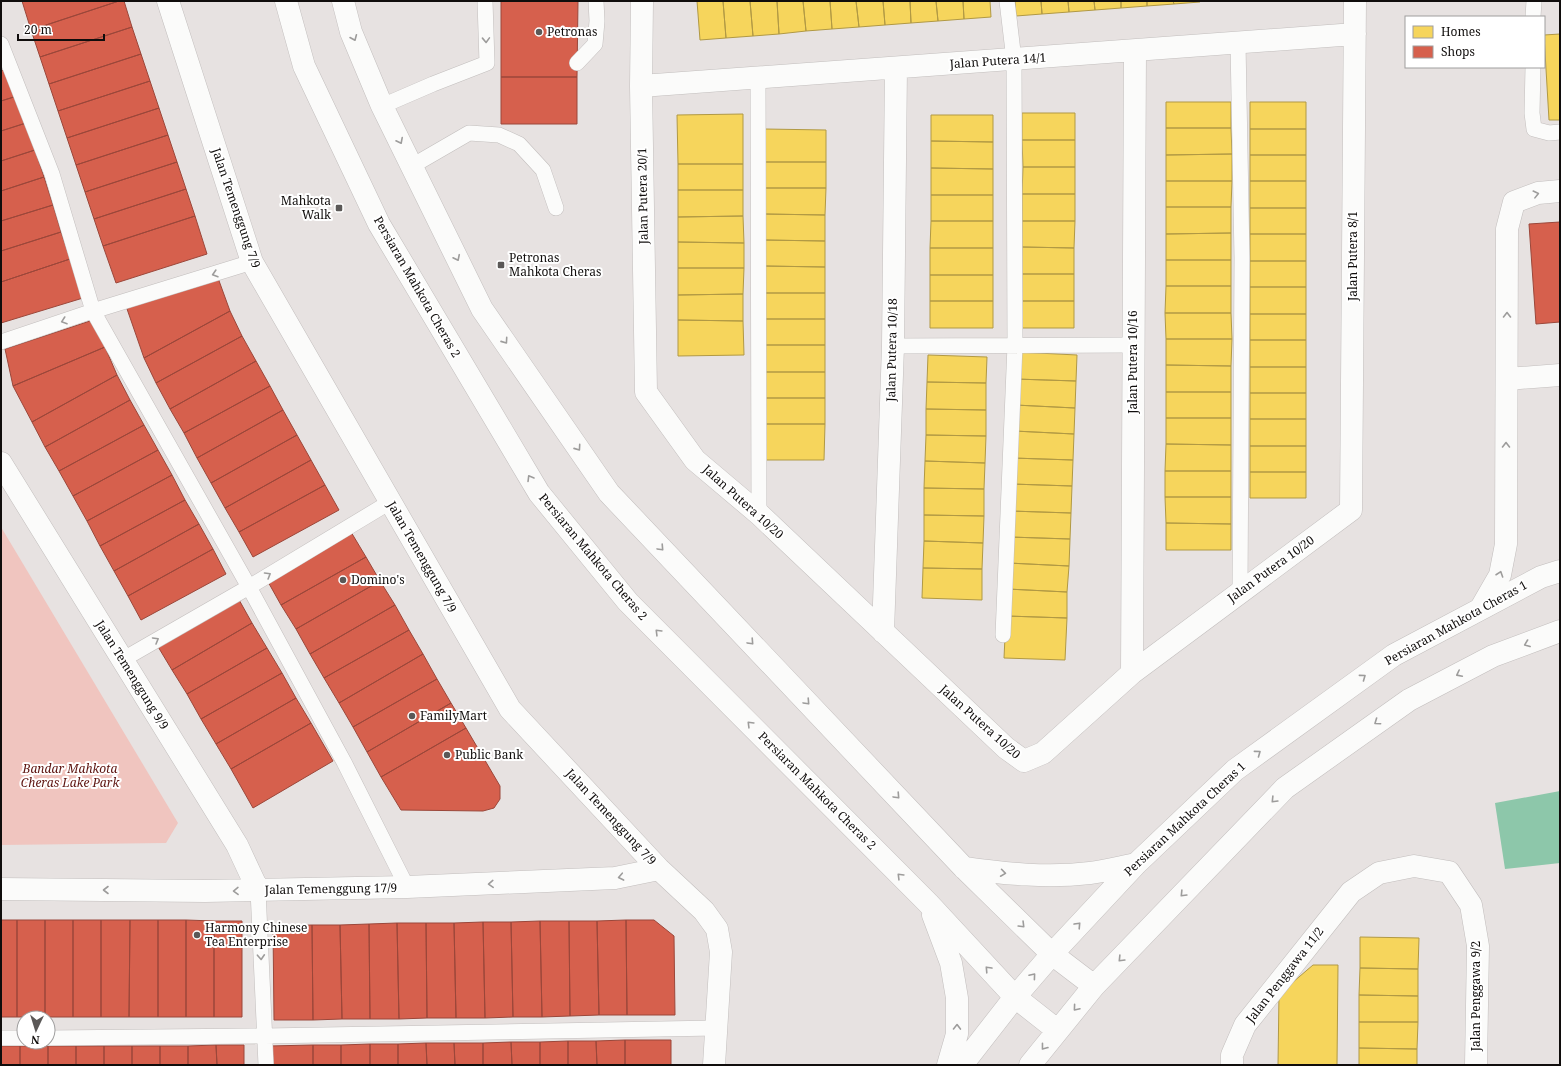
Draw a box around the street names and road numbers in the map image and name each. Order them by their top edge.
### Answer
street label: Jalan Putera 14/1 [948,49,1047,72]
street label: Jalan Temenggung 7/9 [208,145,265,270]
street label: Jalan Putera 20/1 [633,147,652,246]
street label: Jalan Putera 8/1 [1344,211,1361,302]
street label: Persiaran Mahkota Cheras 2 [370,213,465,361]
street label: Jalan Putera 10/18 [882,298,901,403]
street label: Jalan Putera 10/16 [1124,310,1141,415]
street label: Jalan Putera 10/20 [698,460,788,543]
street label: Persiaran Mahkota Cheras 2 [535,490,652,624]
street label: Jalan Temenggung 7/9 [383,497,461,615]
street label: Jalan Putera 10/20 [1223,531,1318,606]
street label: Persiaran Mahkota Cheras 1 [1381,576,1530,669]
street label: Jalan Temenggung 9/9 [91,616,173,733]
street label: Jalan Putera 10/20 [935,680,1025,763]
street label: Persiaran Mahkota Cheras 2 [755,728,880,853]
street label: Persiaran Mahkota Cheras 1 [1120,758,1249,880]
street label: Jalan Temenggung 7/9 [562,764,660,868]
street label: Jalan Temenggung 17/9 [264,879,397,898]
street label: Jalan Penggawa 11/2 [1241,923,1327,1027]
street label: Jalan Penggawa 9/2 [1467,941,1484,1052]

